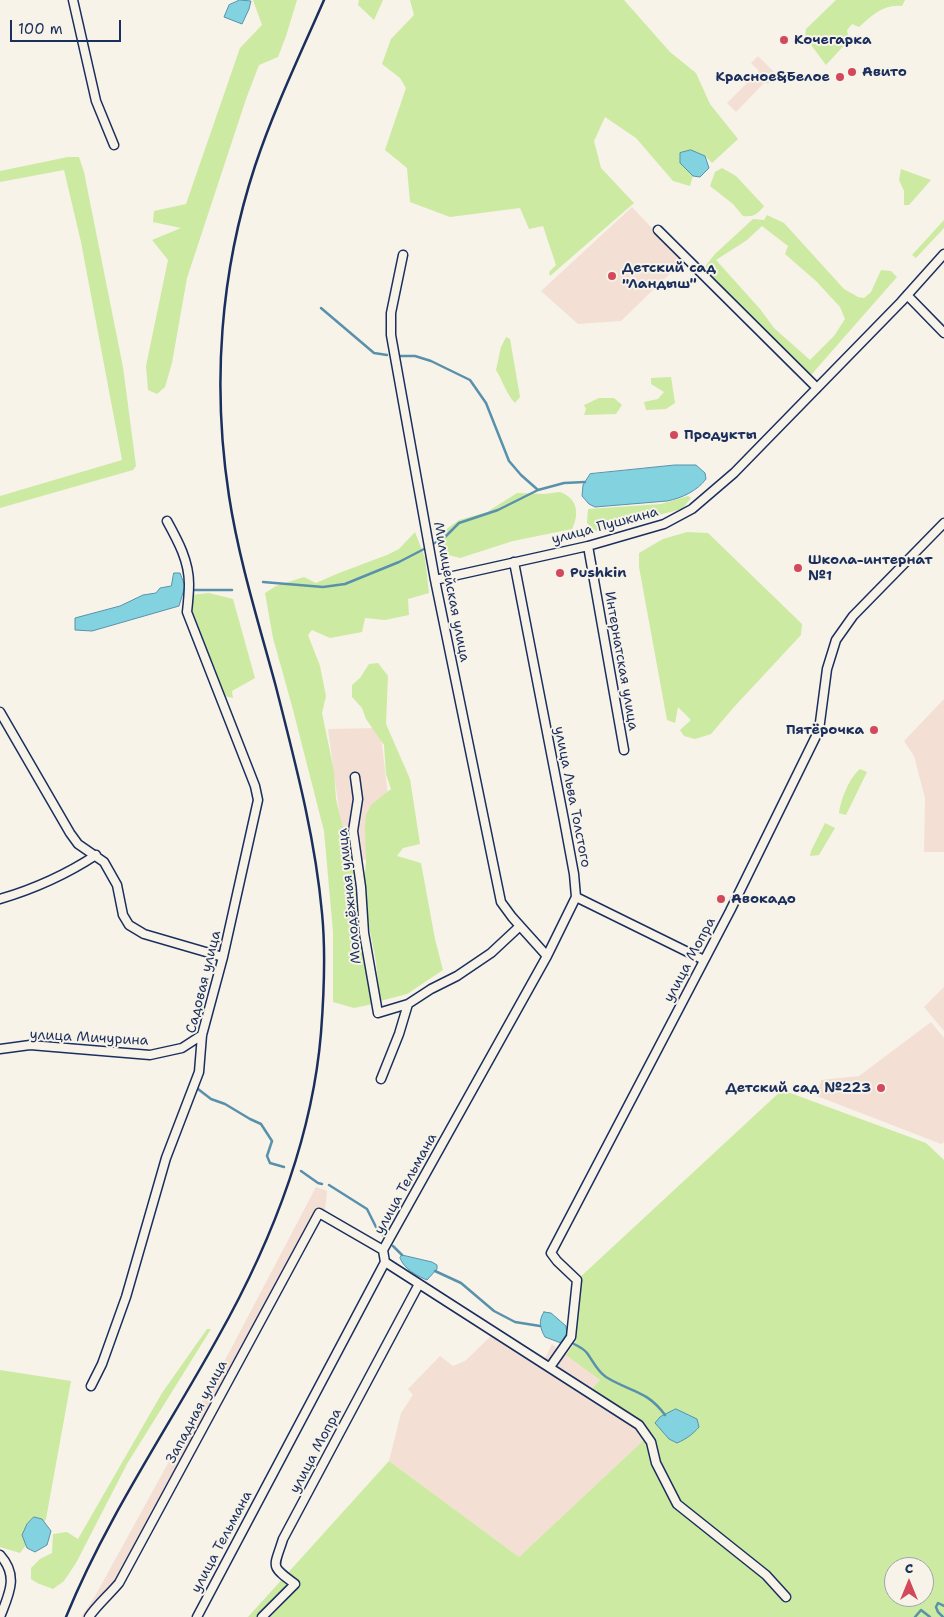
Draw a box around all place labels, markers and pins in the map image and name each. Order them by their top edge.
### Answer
place label: Кочегарка [794,32,872,48]
marker: Кочегарка [778,34,790,46]
place label: Авито [862,64,907,80]
marker: Авито [846,66,858,78]
place label: Красное&Белое [715,69,830,85]
marker: Красное&Белое [834,71,846,83]
place label: Детский сад "Ландыш" [622,260,716,292]
marker: Детский сад "Ландыш" [606,270,618,282]
place label: Продукты [684,427,757,443]
marker: Продукты [668,429,680,441]
place label: Школа-интернат №1 [808,552,933,584]
marker: Школа-интернат №1 [792,562,804,574]
place label: Pushkin [570,565,627,581]
marker: Pushkin [554,567,566,579]
place label: Пятёрочка [786,722,864,738]
marker: Пятёрочка [868,724,880,736]
place label: Авокадо [731,891,796,907]
marker: Авокадо [715,893,727,905]
place label: Детский сад №223 [725,1080,871,1096]
marker: Детский сад №223 [875,1082,887,1094]

